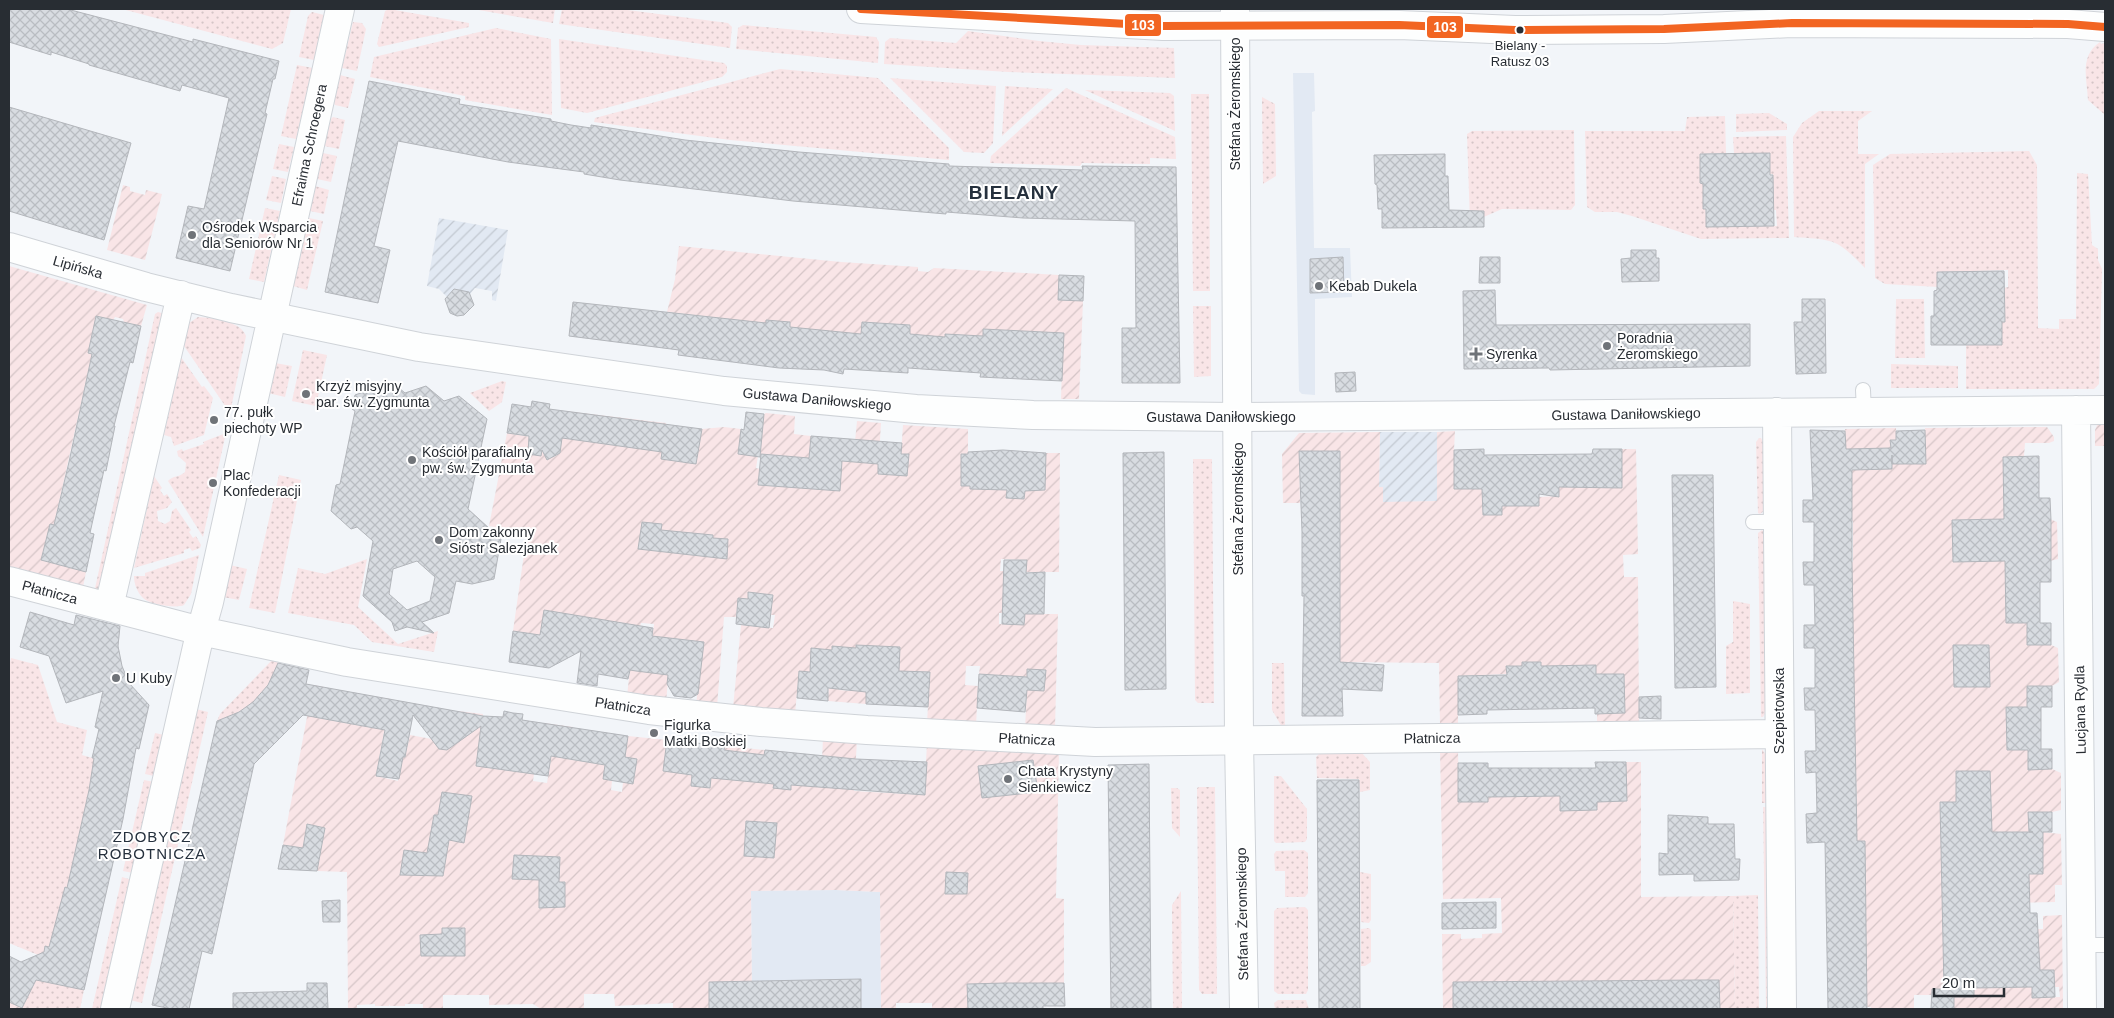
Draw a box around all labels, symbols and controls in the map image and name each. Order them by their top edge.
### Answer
line badge: 103 [1124,13,1162,37]
line badge: 103 [1426,15,1464,39]
text: 103 [1131,17,1155,33]
text: 103 [1433,19,1457,35]
marker: Bielany - Ratusz 03 [1515,25,1525,35]
street label: Stefana Żeromskiego [1226,37,1243,171]
place label: Bielany - Ratusz 03 [1491,38,1549,69]
street label: Efraima Schroegera [288,82,330,208]
district label: BIELANY [969,182,1059,203]
place label: Ośrodek Wsparcia dla Seniorów Nr 1 [202,219,317,251]
marker: Ośrodek Wsparcia dla Seniorów Nr 1 [186,229,198,241]
street label: Lipińska [51,252,105,282]
place label: Kebab Dukela [1329,278,1417,294]
marker: Kebab Dukela [1313,280,1325,292]
place label: Poradnia Żeromskiego [1617,330,1698,362]
marker: Poradnia Żeromskiego [1601,340,1613,352]
place label: Syrenka [1486,346,1538,362]
marker: Syrenka [1470,348,1482,360]
place label: Krzyż misyjny par. św. Zygmunta [316,378,430,410]
street label: Gustawa Daniłowskiego [742,385,892,413]
marker: Krzyż misyjny par. św. Zygmunta [300,388,312,400]
place label: 77. pułk piechoty WP [224,404,303,436]
street label: Gustawa Daniłowskiego [1551,405,1701,423]
street label: Gustawa Daniłowskiego [1146,409,1296,425]
marker: 77. pułk piechoty WP [208,414,220,426]
street label: Stefana Żeromskiego [1229,442,1246,576]
place label: Kościół parafialny pw. św. Zygmunta [422,444,533,476]
marker: Kościół parafialny pw. św. Zygmunta [406,454,418,466]
place label: Plac Konfederacji [223,467,301,499]
marker: Plac Konfederacji [207,477,219,489]
place label: Dom zakonny Sióstr Salezjanek [449,524,558,556]
marker: Dom zakonny Sióstr Salezjanek [433,534,445,546]
street label: Płatnicza [20,577,80,607]
street label: Lucjana Rydla [2071,665,2089,755]
street label: Szepietowska [1771,668,1787,754]
place label: U Kuby [126,670,172,686]
marker: U Kuby [110,672,122,684]
street label: Płatnicza [594,694,653,718]
place label: Figurka Matki Boskiej [664,717,746,749]
marker: Figurka Matki Boskiej [648,727,660,739]
street label: Płatnicza [998,730,1056,748]
street label: Płatnicza [1403,730,1461,746]
place label: Chata Krystyny Sienkiewicz [1018,763,1113,795]
marker: Chata Krystyny Sienkiewicz [1002,773,1014,785]
district label: ZDOBYCZ ROBOTNICZA [98,828,206,862]
street label: Stefana Żeromskiego [1232,847,1251,981]
scale bar [1934,966,2004,998]
text: 20 m [1942,974,1975,991]

